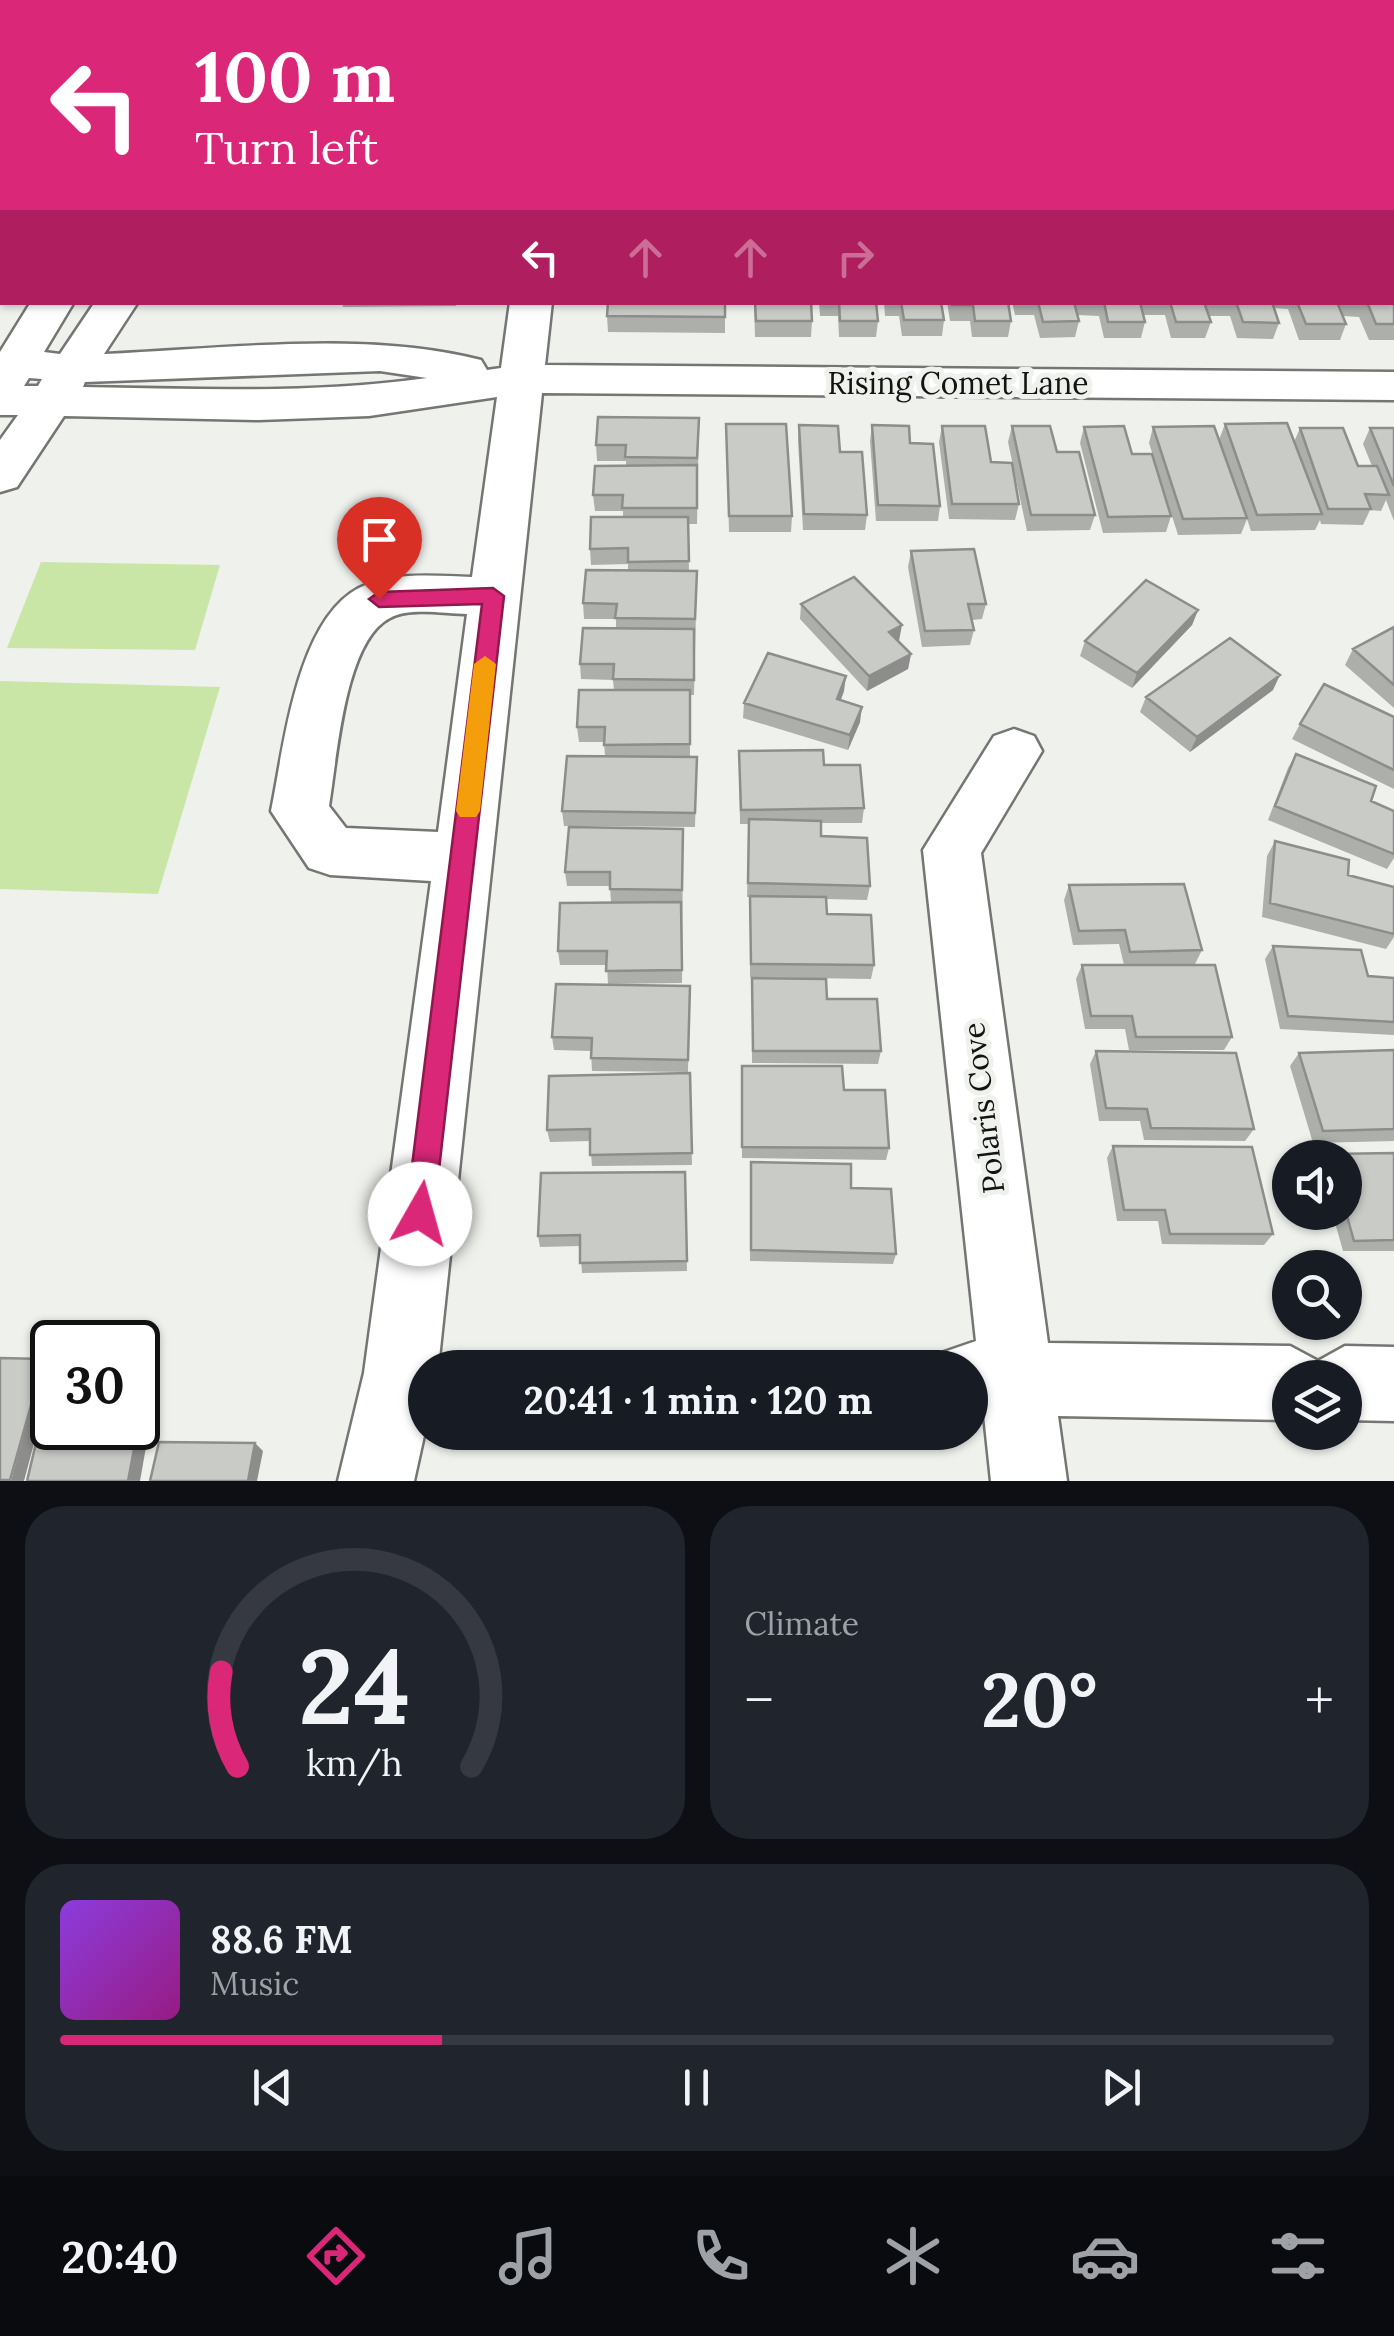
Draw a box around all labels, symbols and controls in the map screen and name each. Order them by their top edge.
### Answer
text: 100 m [195,32,395,121]
icon: left [30,40,160,170]
text: Turn left [195,119,378,176]
icon: left [513,230,568,285]
icon: ahead [618,230,673,285]
icon: ahead [723,230,778,285]
icon: right [828,230,883,285]
street label: Rising Comet Lane [827,364,1089,403]
pin [337,497,422,600]
icon: arrive [352,512,407,567]
street label: Polaris Cove [954,1020,1012,1196]
map controls [1272,1140,1362,1450]
button: sound [1272,1140,1362,1230]
position arrow [368,1162,472,1266]
button: search [1272,1250,1362,1340]
speed limit sign: 30 [30,1320,160,1450]
button: layers [1272,1360,1362,1450]
text: 20:41 · 1 min · 120 m [523,1376,873,1424]
text: Climate [745,1603,859,1644]
text: 24 [299,1619,411,1752]
text: 20° [981,1652,1097,1748]
text: − [745,1665,774,1735]
text: + [1305,1665,1334,1735]
text: km/h [306,1740,403,1786]
text: 88.6 FM [210,1915,353,1963]
text: Music [210,1963,299,2004]
icon: previous [245,2060,300,2115]
icon: pause [669,2060,724,2115]
icon: next [1094,2060,1149,2115]
icon: directions [301,2221,371,2291]
icon: music [493,2221,563,2291]
icon: phone [686,2221,756,2291]
icon: climate [878,2221,948,2291]
icon: car [1070,2221,1140,2291]
icon: filters [1263,2221,1333,2291]
text: 20:40 [61,2228,178,2285]

